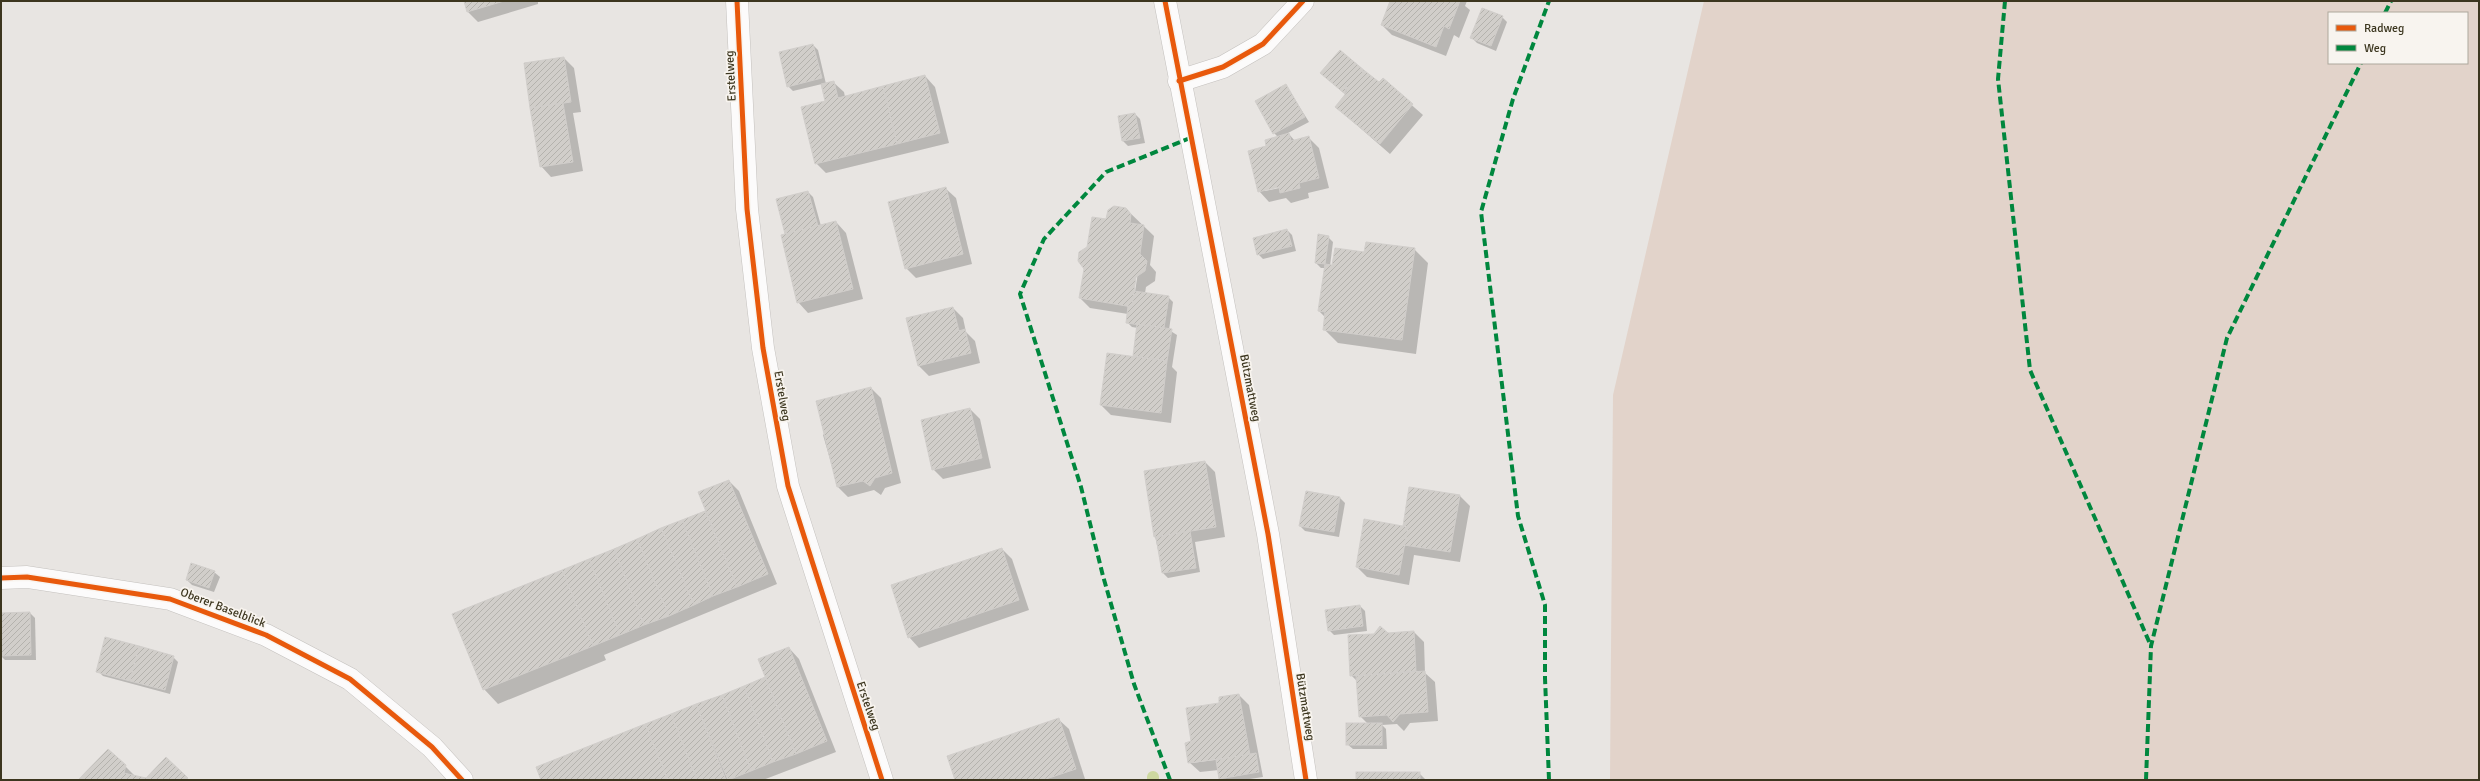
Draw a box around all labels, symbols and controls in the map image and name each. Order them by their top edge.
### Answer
legend [2328,12,2468,64]
text: Radweg [2364,21,2404,36]
text: Weg [2364,41,2386,56]
street label: Erstelweg [722,50,740,102]
street label: Bützmattweg [1236,353,1264,423]
street label: Erstelweg [770,370,794,422]
street label: Oberer Baselblick [178,585,268,631]
street label: Bützmattweg [1292,672,1318,742]
street label: Erstelweg [853,680,883,732]

